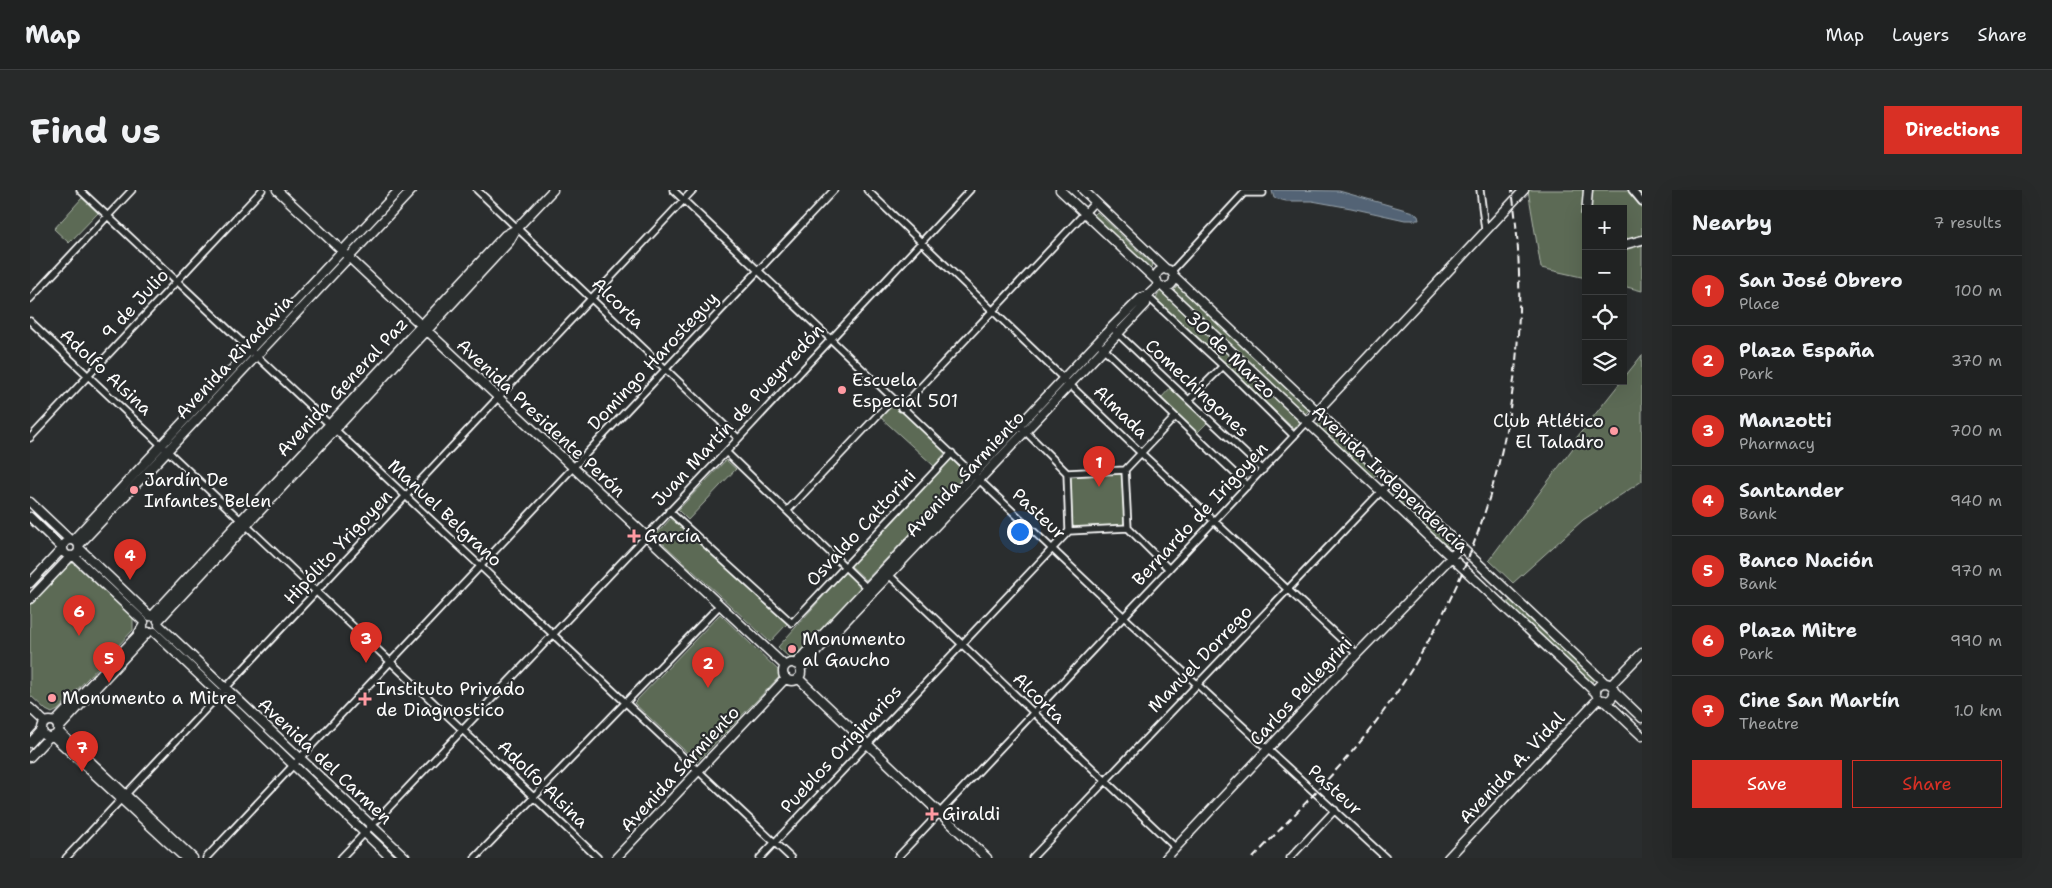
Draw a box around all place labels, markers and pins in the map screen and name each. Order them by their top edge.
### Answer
place label: Escuela Especial 501 [852,368,958,413]
marker: Escuela Especial 501 [836,384,848,396]
place label: Club Atlético El Taladro [1493,409,1604,454]
marker: Club Atlético El Taladro [1608,425,1620,437]
pin: 1 [1083,446,1115,487]
place label: Jardín De Infantes Belen [144,468,271,513]
marker: Jardín De Infantes Belen [128,484,140,496]
place label: García [644,524,701,548]
marker: García [628,530,640,542]
pin: 4 [114,539,146,580]
pin: 6 [63,595,95,636]
pin: 3 [350,622,382,663]
place label: Monumento al Gaucho [802,627,906,672]
pin: 5 [93,642,125,683]
marker: Monumento al Gaucho [786,643,798,655]
pin: 2 [692,647,724,688]
place label: Instituto Privado de Diagnostico [376,677,525,722]
place label: Monumento a Mitre [62,686,237,710]
marker: Monumento a Mitre [46,692,58,704]
marker: Instituto Privado de Diagnostico [358,692,372,706]
pin: 7 [66,731,98,772]
place label: Giraldi [942,802,1000,826]
marker: Giraldi [926,808,938,820]

